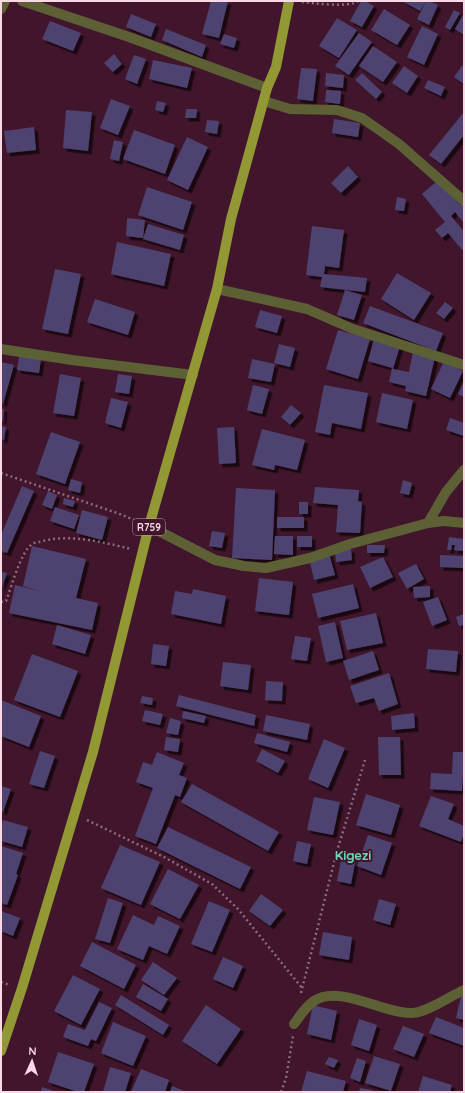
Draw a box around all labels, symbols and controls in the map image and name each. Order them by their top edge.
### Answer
road number: R759 [133,519,165,535]
district label: Kigezi [335,847,371,863]
north arrow [12,1041,52,1081]
text: N [28,1044,37,1058]

